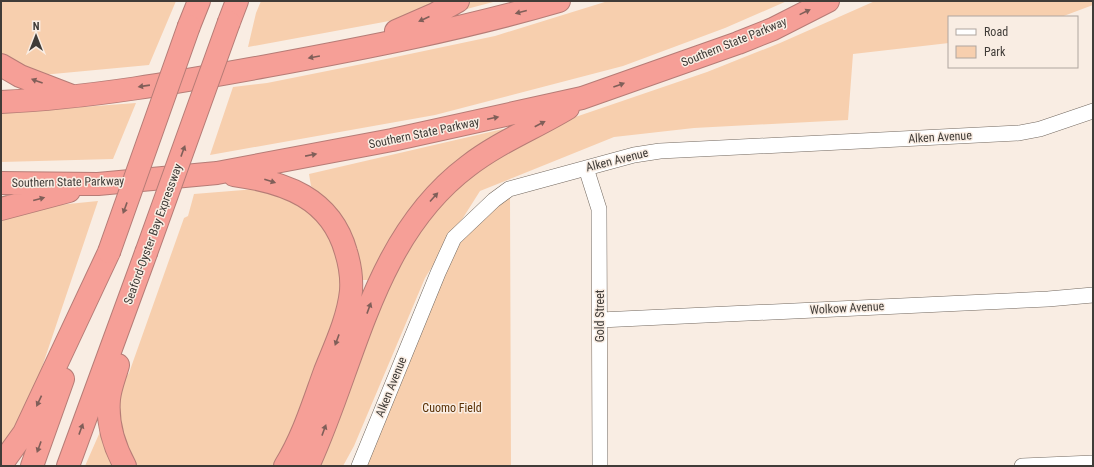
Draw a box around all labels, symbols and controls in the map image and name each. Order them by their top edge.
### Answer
one-way arrow [515,9,528,15]
one-way arrow [799,9,811,16]
street label: Southern State Parkway [679,14,789,70]
north arrow [16,16,56,56]
legend [948,16,1078,68]
one-way arrow [417,17,429,23]
text: N [33,20,40,33]
text: Road [984,25,1008,39]
text: Park [984,45,1006,59]
one-way arrow [307,54,320,60]
one-way arrow [30,78,42,84]
one-way arrow [613,82,625,88]
one-way arrow [138,83,150,89]
street label: Southern State Parkway [368,114,481,152]
one-way arrow [487,114,499,120]
one-way arrow [535,121,546,127]
street label: Alken Avenue [908,128,973,146]
one-way arrow [180,144,186,156]
street label: Alken Avenue [584,145,650,174]
one-way arrow [305,152,317,158]
street label: Seaford-Oyster Bay Expressway [121,162,185,306]
street label: Southern State Parkway [12,174,124,190]
one-way arrow [264,179,276,185]
one-way arrow [430,192,439,203]
one-way arrow [32,196,45,202]
one-way arrow [121,202,127,214]
street label: Gold Street [593,289,607,342]
street label: Wolkow Avenue [810,299,885,317]
one-way arrow [366,302,372,314]
one-way arrow [333,334,339,346]
street label: Alken Avenue [373,354,410,419]
one-way arrow [36,396,42,407]
park label: Cuomo Field [422,401,482,415]
one-way arrow [78,423,84,435]
one-way arrow [321,424,327,436]
one-way arrow [36,441,42,453]

